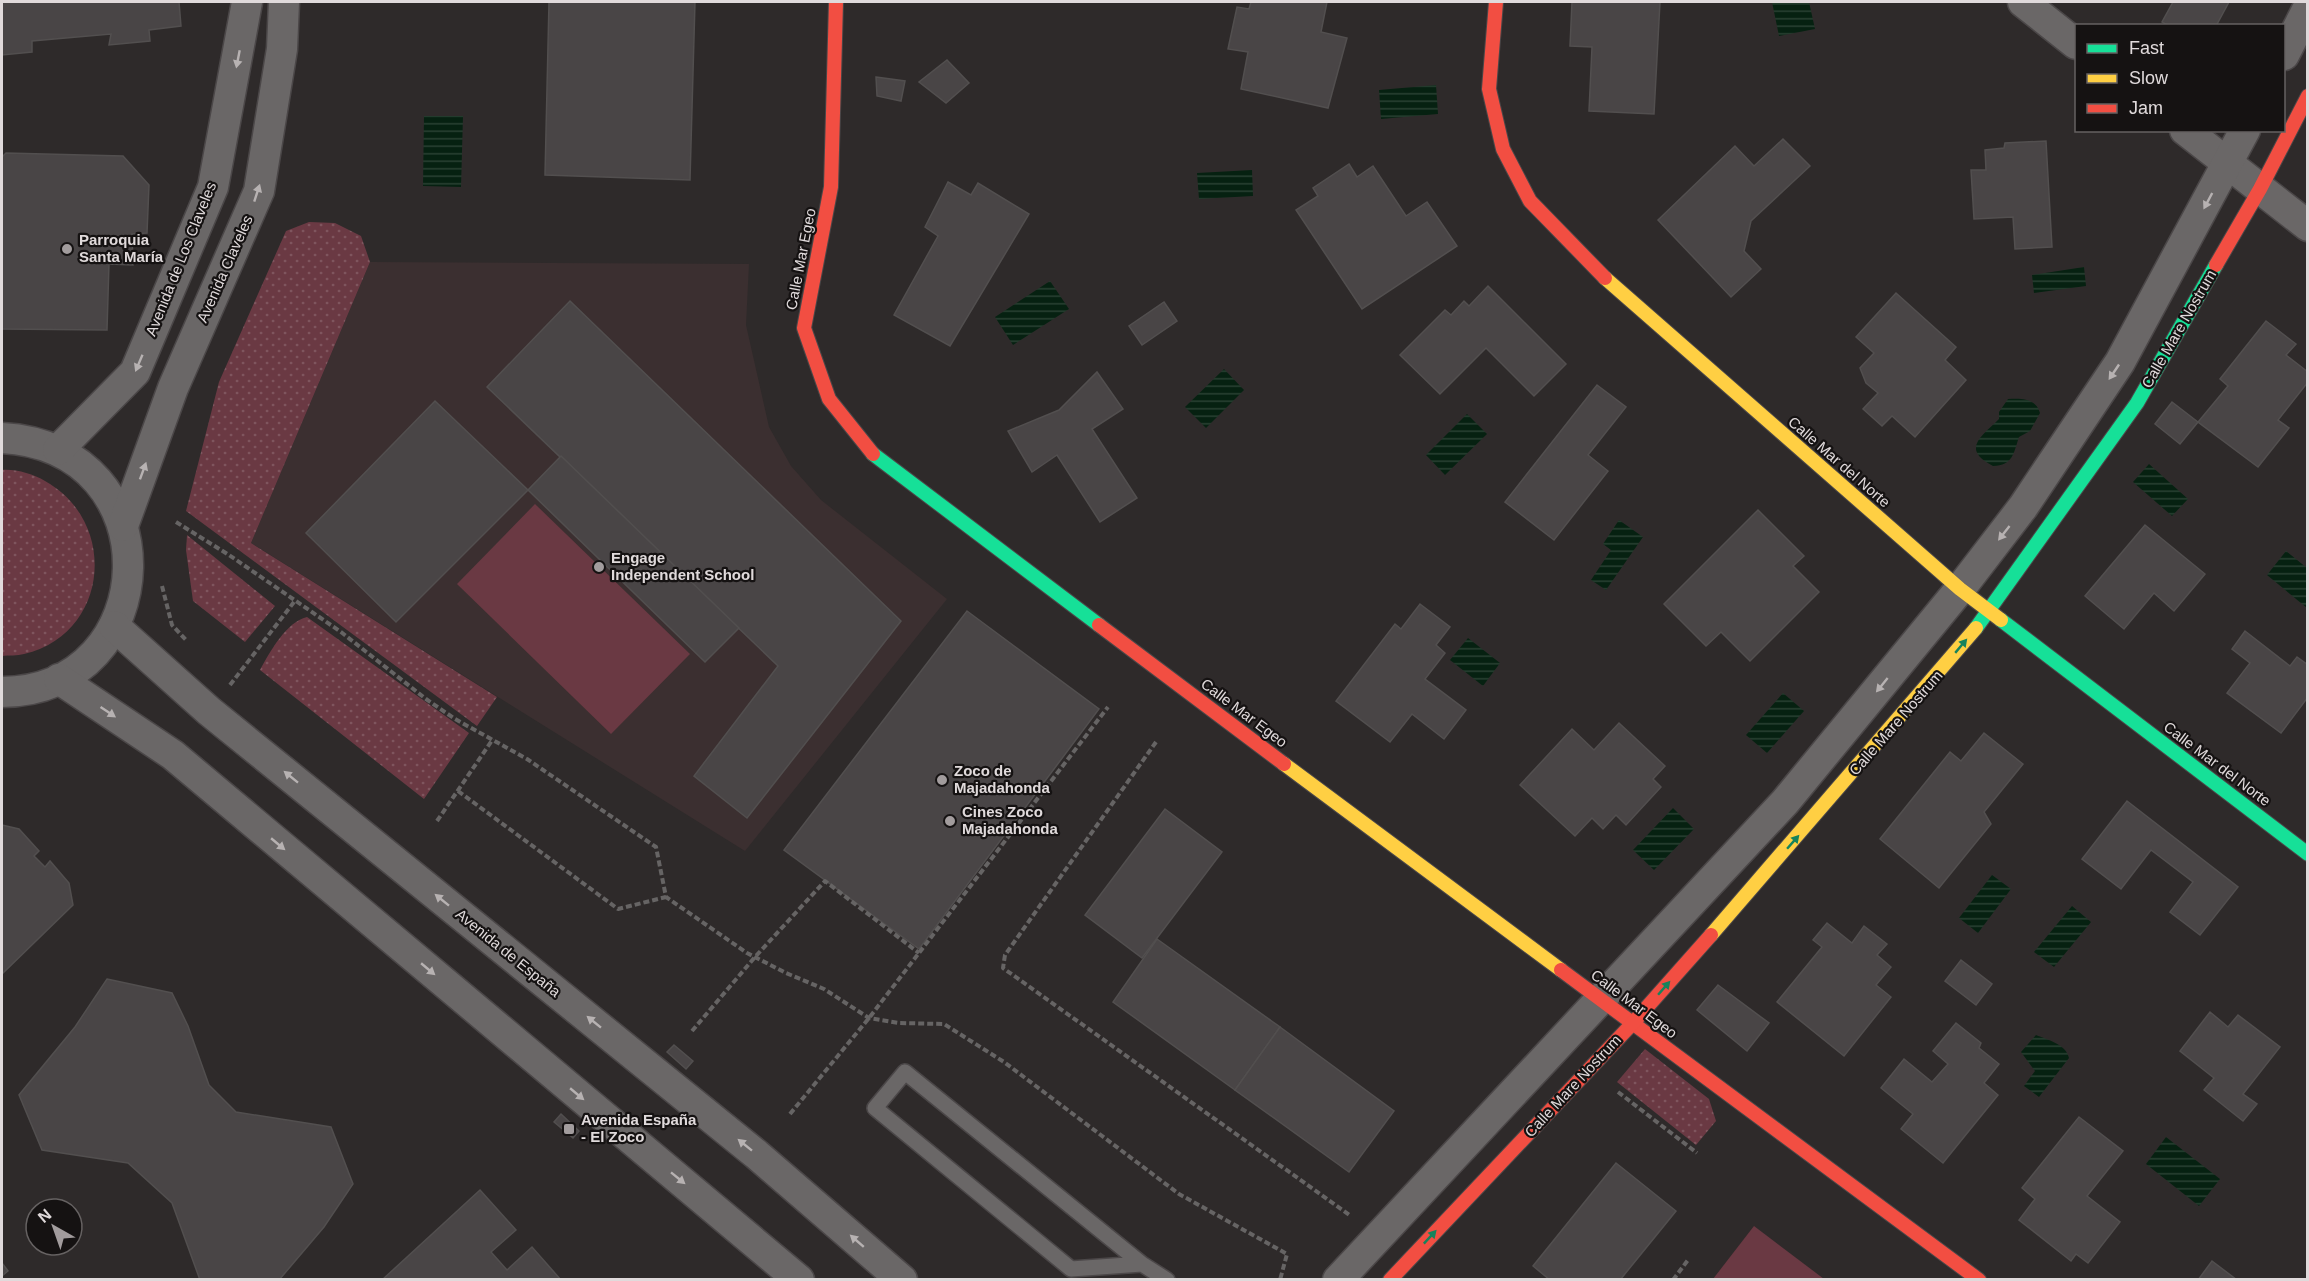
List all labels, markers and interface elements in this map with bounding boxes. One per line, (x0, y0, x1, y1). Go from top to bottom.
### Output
legend (2075, 24, 2285, 132)
text: Fast (2129, 38, 2164, 58)
one-way arrow (233, 50, 242, 69)
text: Slow (2129, 68, 2169, 88)
text: Jam (2129, 98, 2163, 118)
street label: Avenida de Los Claveles (142, 179, 219, 338)
one-way arrow (253, 184, 262, 202)
one-way arrow (2203, 192, 2213, 210)
street label: Calle Mar Egeo (782, 207, 819, 311)
street label: Avenida Claveles (193, 213, 256, 325)
place label: Parroquia Santa María (79, 231, 164, 265)
marker: Parroquia Santa María (60, 242, 74, 256)
street label: Calle Mare Nostrum (2138, 267, 2219, 391)
one-way arrow (134, 354, 144, 372)
one-way arrow (2109, 364, 2120, 380)
street label: Calle Mar del Norte (1785, 413, 1894, 510)
one-way arrow (139, 462, 149, 480)
one-way arrow (1998, 525, 2010, 540)
place label: Engage Independent School (611, 549, 754, 583)
marker: Engage Independent School (592, 560, 606, 574)
one-way arrow (1954, 639, 1967, 654)
street label: Calle Mare Nostrum (1845, 667, 1946, 779)
street label: Calle Mar Egeo (1198, 675, 1291, 751)
one-way arrow (1875, 677, 1888, 693)
one-way arrow (100, 706, 116, 717)
street label: Calle Mar del Norte (2161, 718, 2274, 809)
place label: Zoco de Majadahonda (954, 762, 1051, 796)
one-way arrow (283, 771, 298, 784)
marker: Zoco de Majadahonda (935, 773, 949, 787)
place label: Cines Zoco Majadahonda (962, 803, 1059, 837)
marker: Cines Zoco Majadahonda (943, 814, 957, 828)
one-way arrow (1786, 835, 1799, 850)
one-way arrow (270, 837, 285, 850)
one-way arrow (434, 893, 450, 906)
street label: Avenida de España (453, 905, 565, 1000)
one-way arrow (420, 962, 435, 975)
street label: Calle Mar Egeo (1588, 966, 1681, 1042)
one-way arrow (1657, 981, 1670, 996)
one-way arrow (586, 1016, 602, 1029)
street label: Calle Mare Nostrum (1521, 1031, 1624, 1140)
one-way arrow (569, 1088, 585, 1101)
place label: Avenida España - El Zoco (581, 1111, 697, 1145)
marker: Avenida España - El Zoco (562, 1122, 576, 1136)
one-way arrow (737, 1139, 753, 1152)
one-way arrow (671, 1171, 686, 1184)
north arrow (24, 1197, 84, 1257)
text: N (35, 1206, 55, 1226)
one-way arrow (1423, 1230, 1437, 1245)
one-way arrow (850, 1234, 865, 1248)

